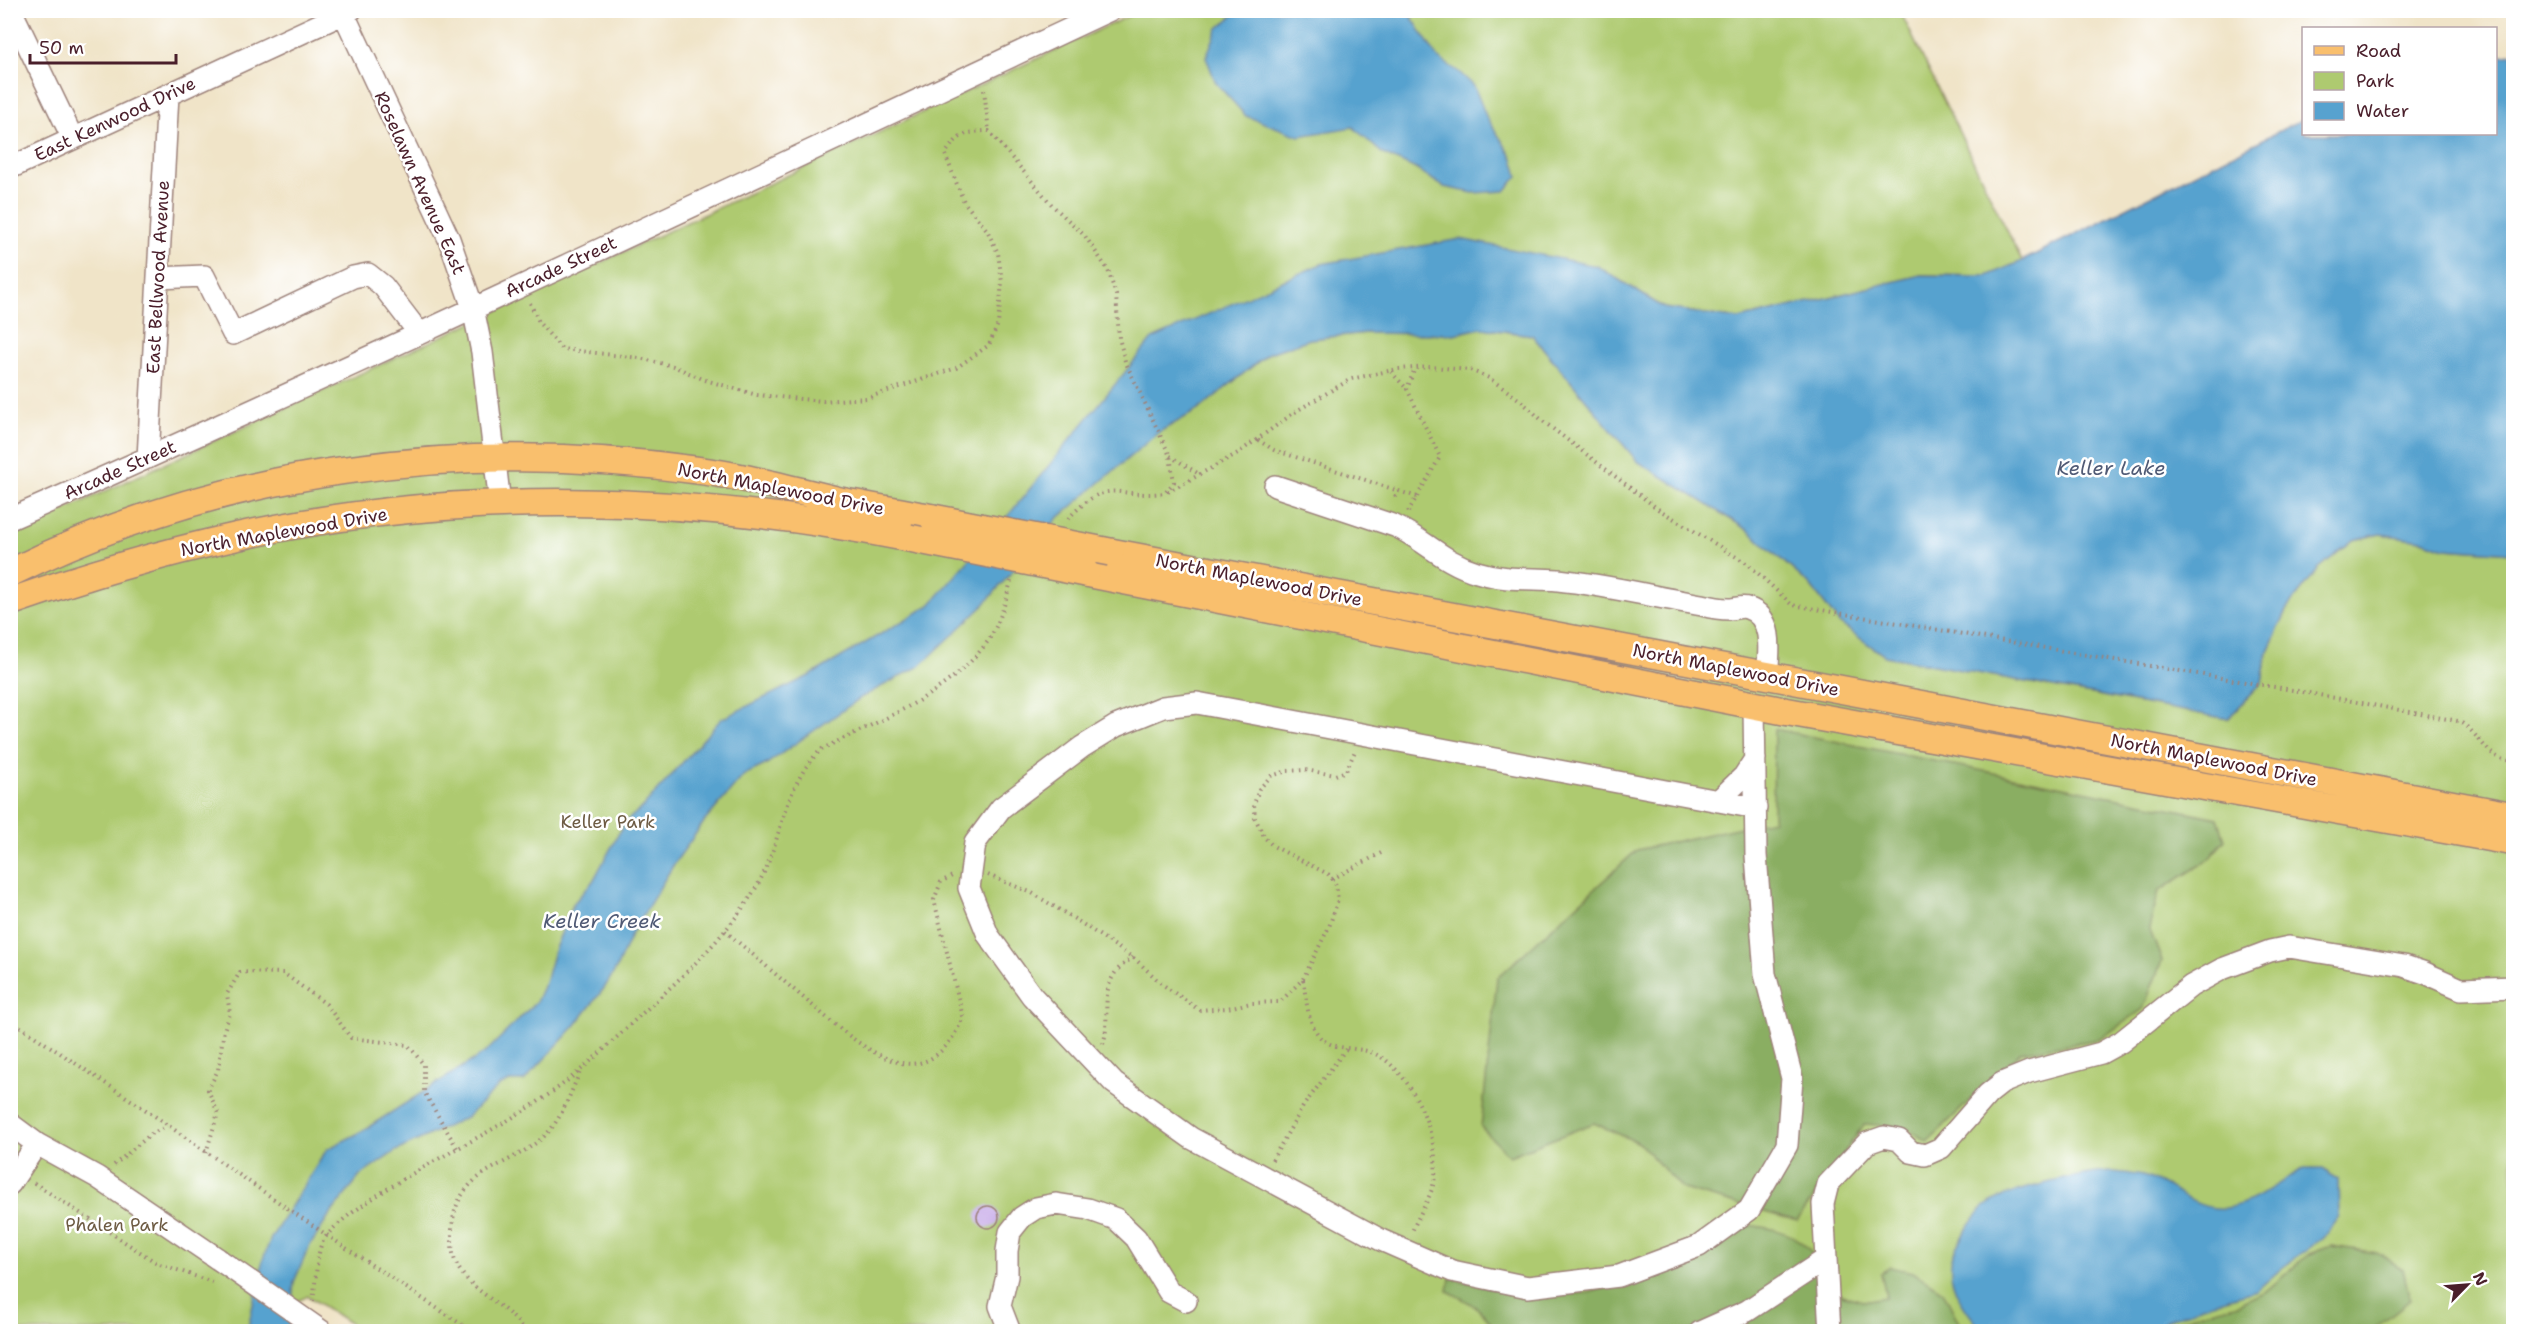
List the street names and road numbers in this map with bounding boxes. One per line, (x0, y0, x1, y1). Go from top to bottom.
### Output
street label: East Kenwood Drive (30, 71, 200, 167)
street label: Roselawn Avenue East (369, 88, 471, 279)
street label: East Bellwood Avenue (141, 180, 175, 374)
street label: Arcade Street (501, 231, 621, 303)
street label: Arcade Street (60, 434, 180, 505)
street label: North Maplewood Drive (676, 457, 886, 521)
street label: North Maplewood Drive (179, 502, 389, 562)
street label: North Maplewood Drive (1154, 548, 1364, 612)
street label: North Maplewood Drive (1631, 638, 1841, 702)
street label: North Maplewood Drive (2109, 728, 2319, 792)

